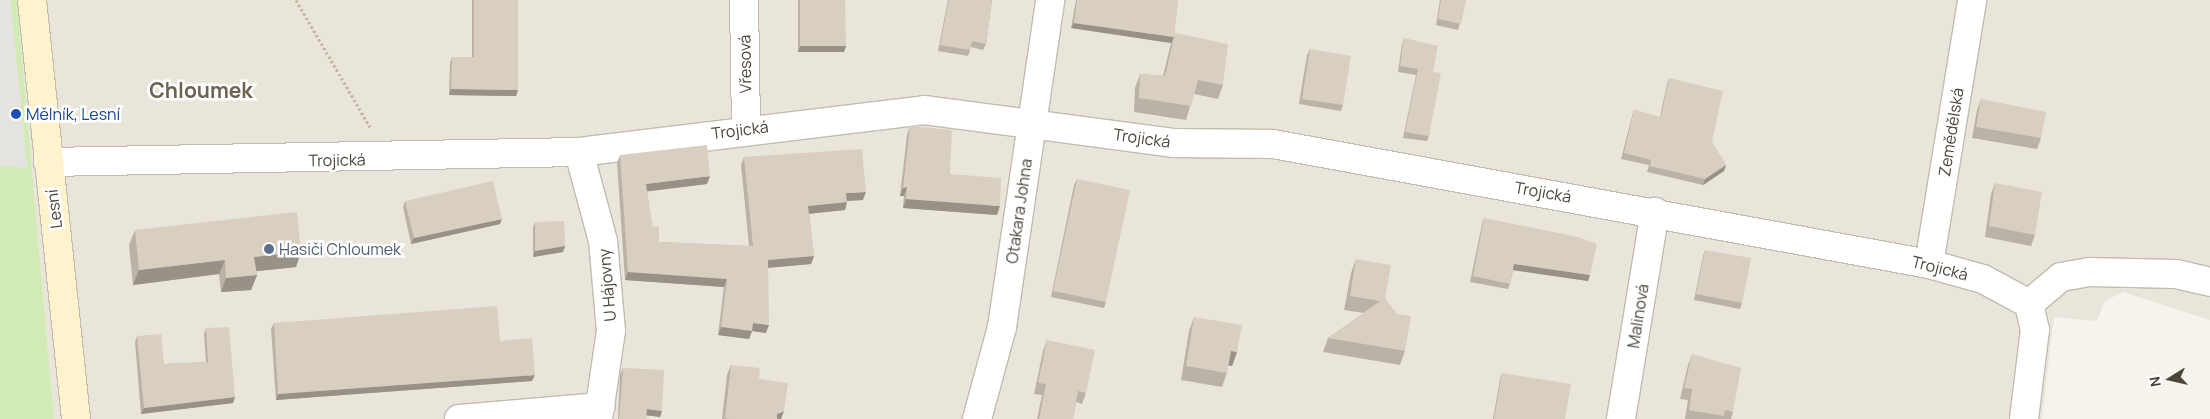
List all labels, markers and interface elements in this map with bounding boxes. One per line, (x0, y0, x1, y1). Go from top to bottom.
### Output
street label: Vřesová (735, 34, 755, 94)
district label: Chloumek (149, 77, 253, 103)
street label: Zemědělská (1935, 86, 1967, 178)
place label: Mělník, Lesní (26, 104, 120, 124)
marker: Mělník, Lesní (10, 108, 22, 120)
street label: Trojická (710, 117, 770, 143)
street label: Trojická (1112, 125, 1172, 151)
street label: Trojická (308, 150, 366, 170)
street label: Otakara Johna (1002, 157, 1036, 265)
street label: Trojická (1513, 178, 1573, 206)
street label: Lesní (42, 188, 66, 230)
place label: Hasiči Chloumek (279, 239, 401, 259)
marker: Hasiči Chloumek (263, 243, 275, 255)
street label: U Hájovny (594, 248, 620, 322)
street label: Trojická (1910, 252, 1970, 284)
street label: Malinová (1623, 282, 1653, 350)
north arrow (2145, 354, 2195, 404)
text: N (2145, 375, 2165, 388)

